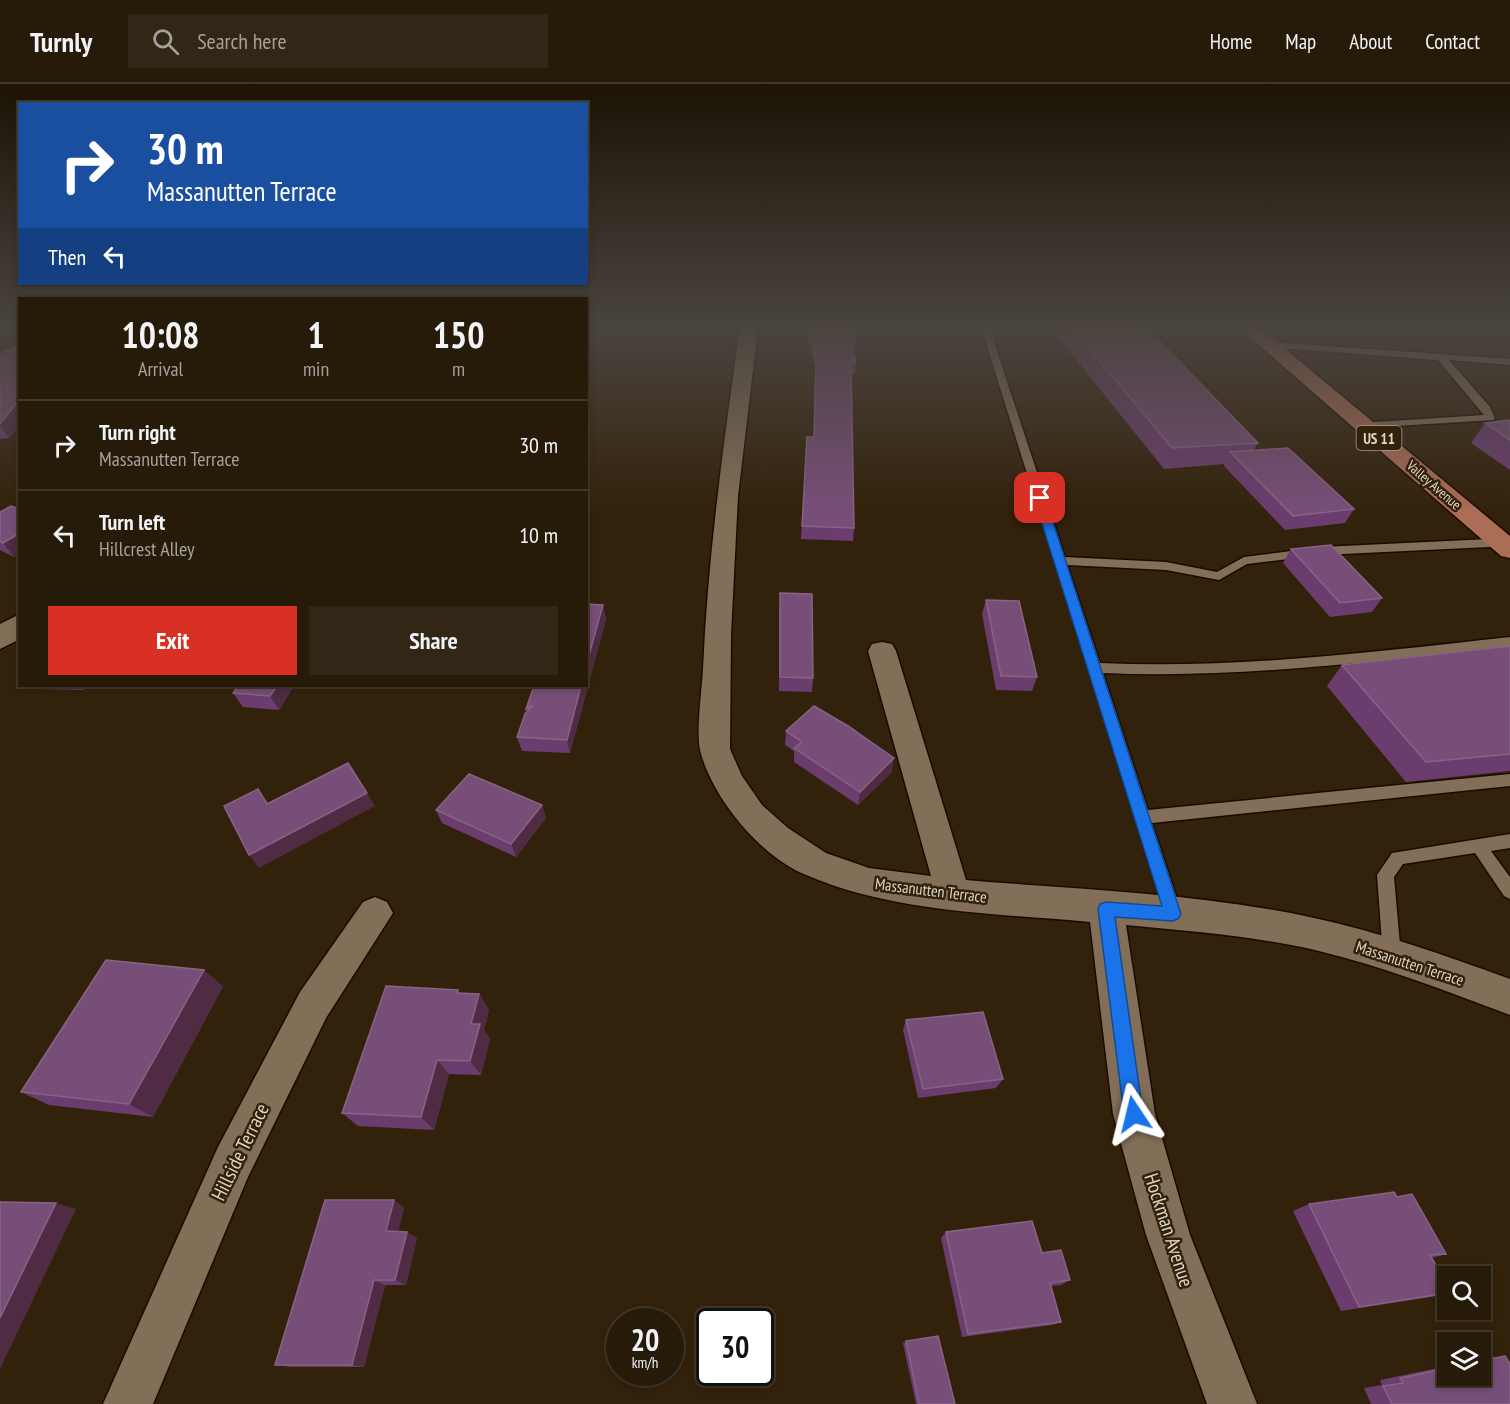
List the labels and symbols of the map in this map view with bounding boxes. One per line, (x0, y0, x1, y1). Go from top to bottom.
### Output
road number: US 11 (1356, 426, 1402, 450)
street label: Valley Avenue (1402, 456, 1465, 514)
pin (1014, 472, 1065, 523)
street label: Massanutten Terrace (874, 873, 988, 907)
street label: Massanutten Terrace (1353, 936, 1467, 990)
position arrow (1102, 1082, 1166, 1146)
street label: Hillside Terrace (205, 1099, 275, 1205)
street label: Hockman Avenue (1138, 1170, 1200, 1290)
speed limit sign: 30 (696, 1308, 774, 1386)

